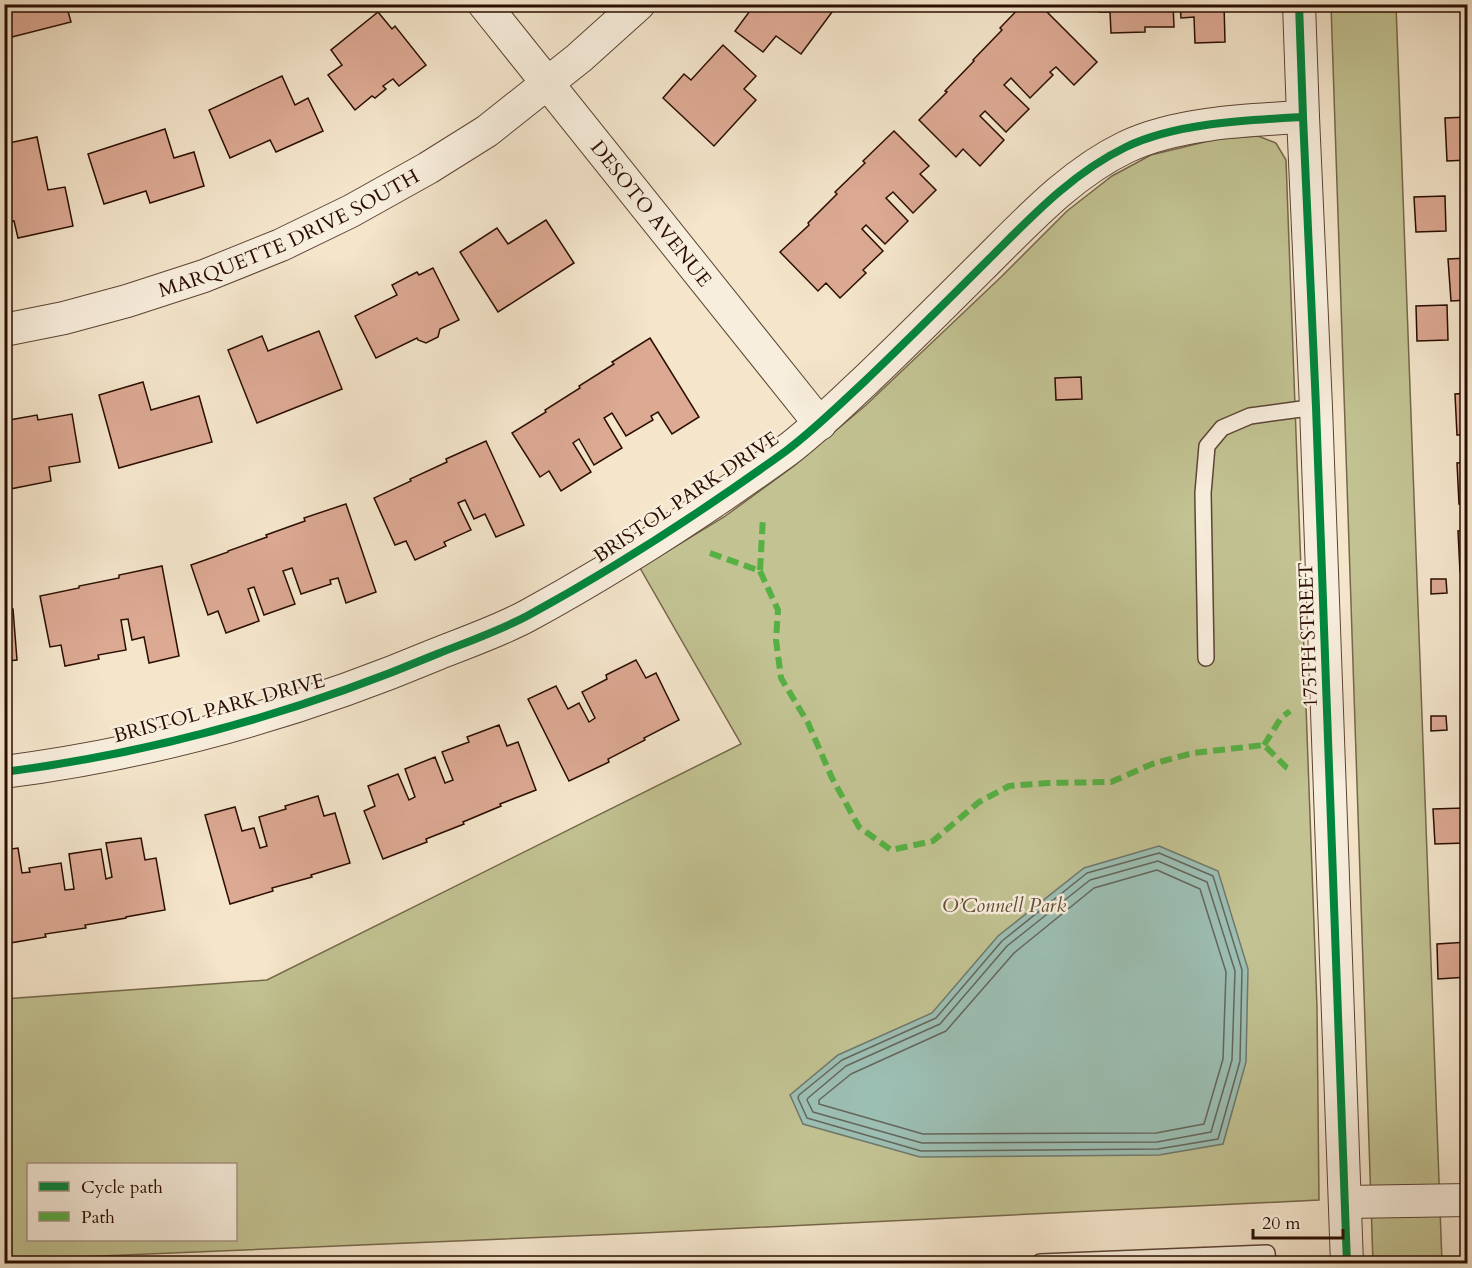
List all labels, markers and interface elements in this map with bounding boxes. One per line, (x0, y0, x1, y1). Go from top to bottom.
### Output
street label: DESOTO AVENUE (585, 134, 718, 292)
street label: MARQUETTE DRIVE SOUTH (155, 162, 424, 304)
street label: BRISTOL PARK DRIVE (588, 425, 784, 569)
street label: 175TH STREET (1292, 562, 1324, 708)
street label: BRISTOL PARK DRIVE (110, 667, 328, 749)
park label: O’Connell Park (942, 892, 1066, 919)
legend (27, 1163, 237, 1241)
text: Cycle path (81, 1175, 163, 1200)
scale bar (1253, 1202, 1343, 1240)
text: Path (81, 1205, 115, 1230)
text: 20 m (1262, 1211, 1301, 1236)

